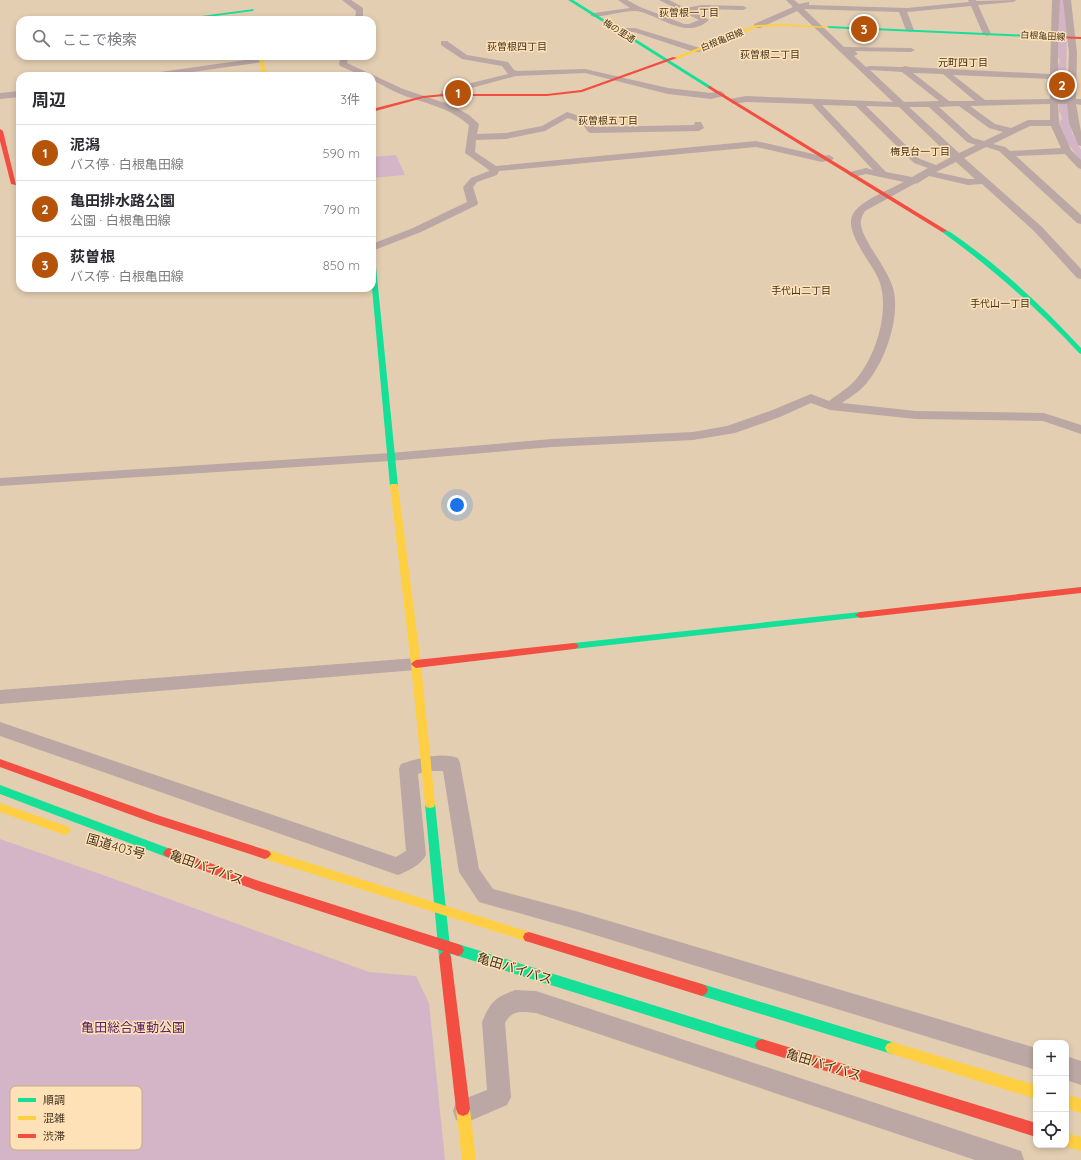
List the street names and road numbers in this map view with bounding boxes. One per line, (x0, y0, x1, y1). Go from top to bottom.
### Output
street label: 梅の里通 (601, 16, 637, 45)
street label: 白根亀田線 (699, 26, 746, 53)
street label: 白根亀田線 (1020, 29, 1067, 42)
street label: 国道403号 (85, 830, 147, 862)
street label: 亀田バイパス (168, 846, 246, 888)
street label: 亀田バイパス (475, 949, 555, 987)
street label: 亀田バイパス (784, 1045, 864, 1083)

